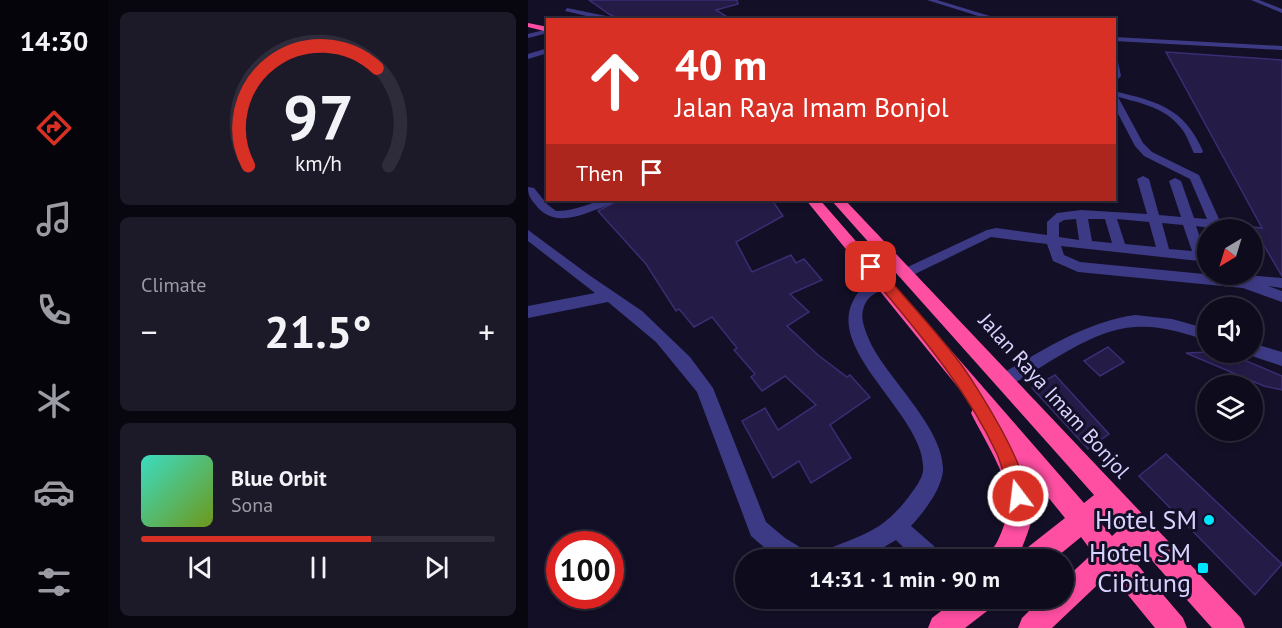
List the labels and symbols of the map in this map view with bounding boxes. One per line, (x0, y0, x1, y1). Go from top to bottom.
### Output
north arrow (1197, 219, 1263, 285)
pin (845, 241, 896, 292)
street label: Jalan Raya Imam Bonjol (972, 307, 1136, 484)
position arrow (986, 464, 1050, 528)
place label: Hotel SM (1095, 503, 1197, 536)
marker: Hotel SM (1202, 513, 1216, 527)
speed limit sign: 100 (546, 531, 624, 609)
place label: Hotel SM Cibitung (1089, 536, 1191, 599)
marker: Hotel SM Cibitung (1196, 561, 1210, 575)

